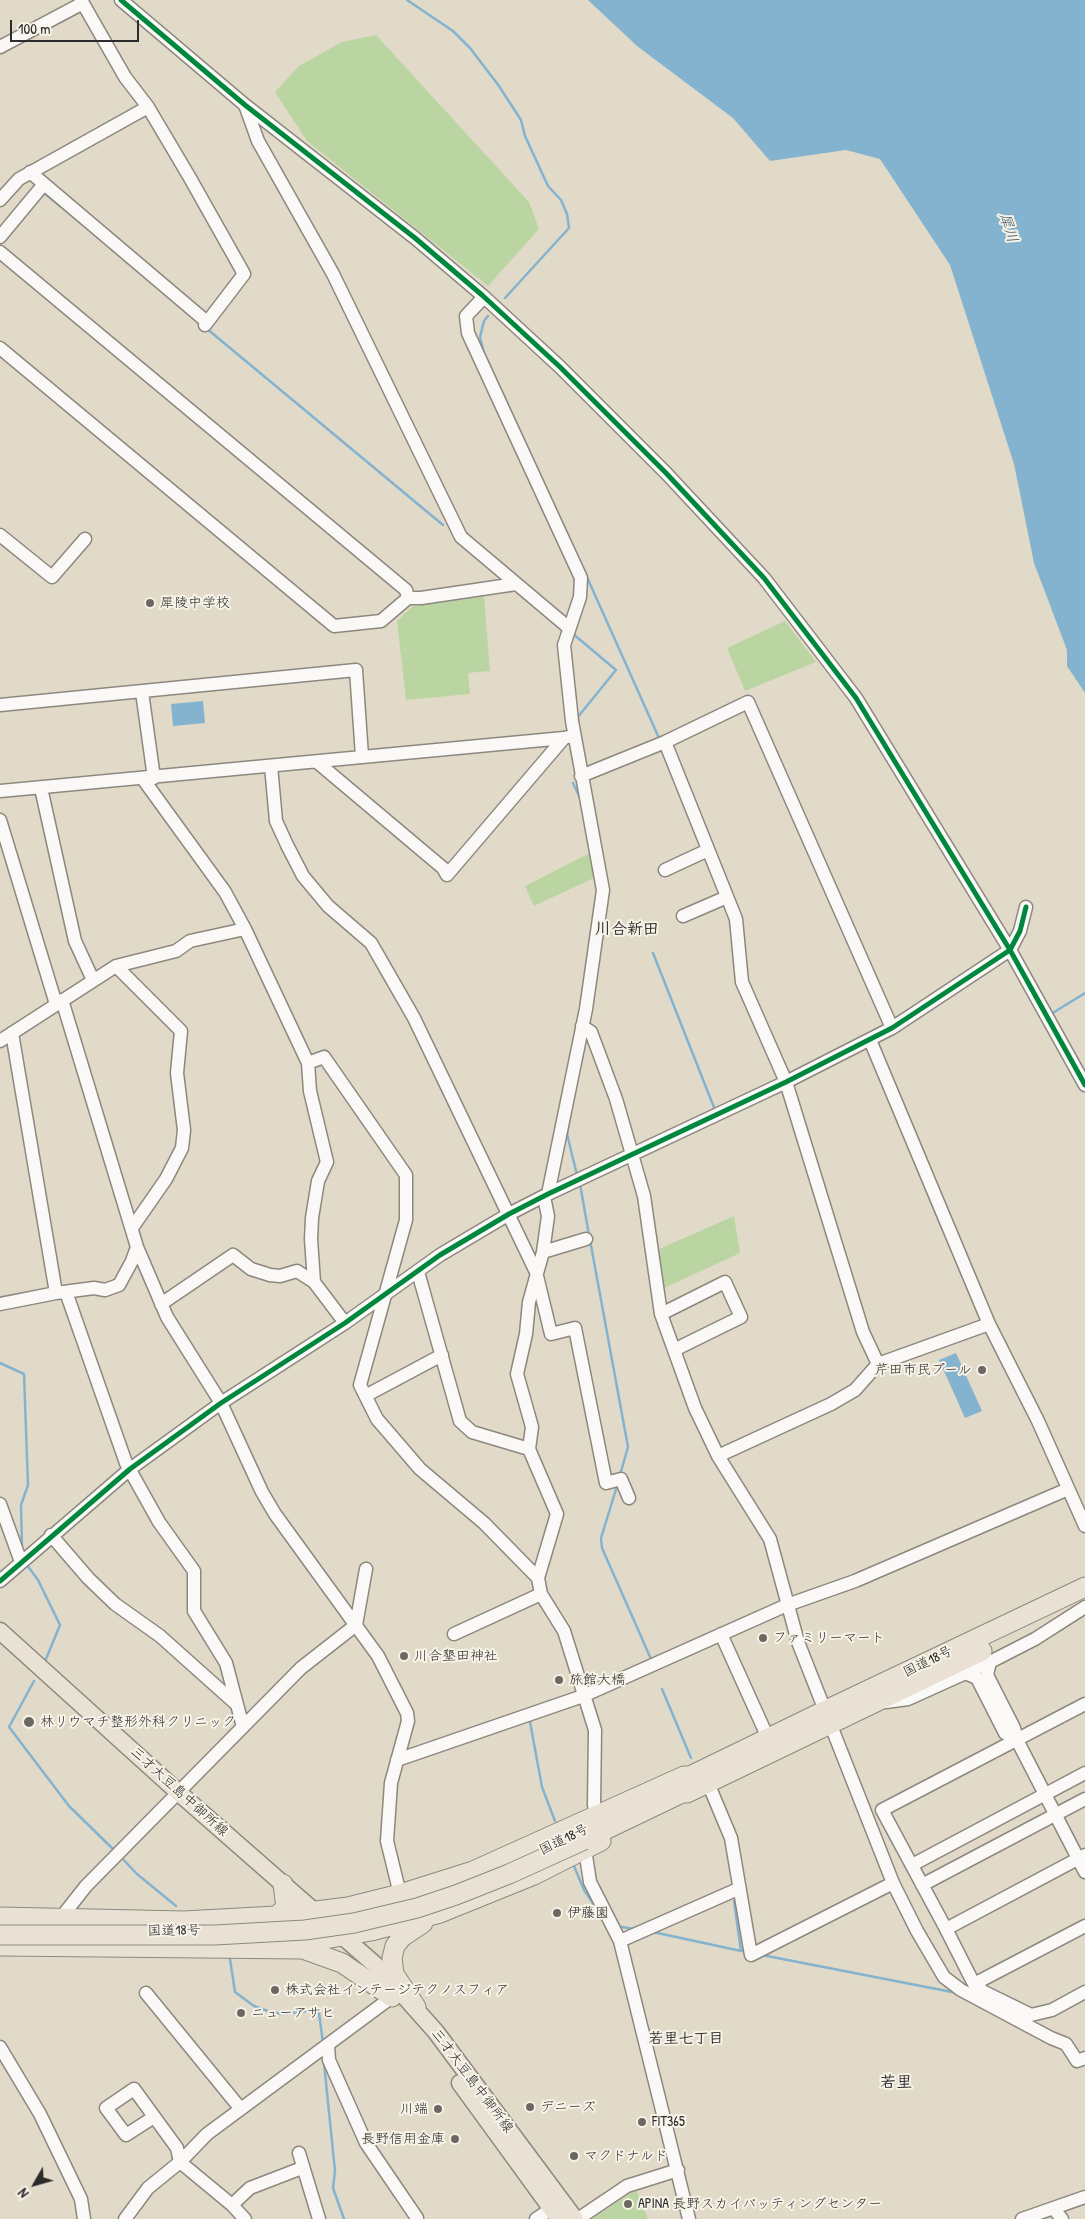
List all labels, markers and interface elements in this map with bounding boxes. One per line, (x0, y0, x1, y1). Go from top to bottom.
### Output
scale bar (12, 10, 141, 42)
text: 100 m (18, 18, 51, 39)
water label: 犀川 (995, 211, 1021, 245)
place label: 犀陵中学校 (160, 595, 230, 611)
marker: 犀陵中学校 (144, 597, 156, 609)
district label: 川合新田 (595, 920, 659, 940)
place label: 芹田市民プール (875, 1362, 972, 1378)
marker: 芹田市民プール (976, 1364, 988, 1376)
place label: ファミリーマート (773, 1630, 885, 1646)
marker: ファミリーマート (757, 1632, 769, 1644)
street label: 国道18号 (900, 1643, 956, 1681)
place label: 川合墾田神社 (414, 1648, 498, 1664)
marker: 川合墾田神社 (398, 1650, 410, 1662)
place label: 旅館大橋 (569, 1672, 625, 1688)
marker: 旅館大橋 (553, 1674, 565, 1686)
place label: 林リウマチ整形外科クリニック (40, 1714, 236, 1730)
marker: 林リウマチ整形外科クリニック (22, 1715, 36, 1729)
street label: 三才大豆島中御所線 (127, 1744, 231, 1840)
street label: 国道18号 (536, 1821, 592, 1859)
place label: 伊藤園 (567, 1905, 609, 1921)
marker: 伊藤園 (551, 1907, 563, 1919)
street label: 国道18号 (147, 1922, 201, 1940)
place label: 株式会社インテージテクノスフィア (285, 1982, 509, 1998)
marker: 株式会社インテージテクノスフィア (269, 1984, 281, 1996)
place label: ニューアサヒ (251, 2005, 335, 2021)
marker: ニューアサヒ (235, 2007, 247, 2019)
street label: 三才大豆島中御所線 (427, 2026, 517, 2136)
district label: 若里七丁目 (649, 2030, 723, 2048)
district label: 若里 (880, 2073, 912, 2093)
place label: デニーズ (540, 2099, 596, 2115)
place label: 川端 (400, 2101, 428, 2117)
marker: デニーズ (524, 2101, 536, 2113)
marker: 川端 (432, 2103, 444, 2115)
place label: FIT365 (652, 2114, 685, 2130)
marker: FIT365 (636, 2116, 648, 2128)
place label: 長野信用金庫 (361, 2131, 445, 2147)
marker: 長野信用金庫 (449, 2133, 461, 2145)
place label: マクドナルド (584, 2148, 668, 2164)
marker: マクドナルド (568, 2150, 580, 2162)
north arrow (10, 2159, 60, 2209)
text: N (13, 2185, 33, 2202)
place label: APINA 長野スカイバッティングセンター (638, 2196, 882, 2212)
marker: APINA 長野スカイバッティングセンター (622, 2198, 634, 2210)

